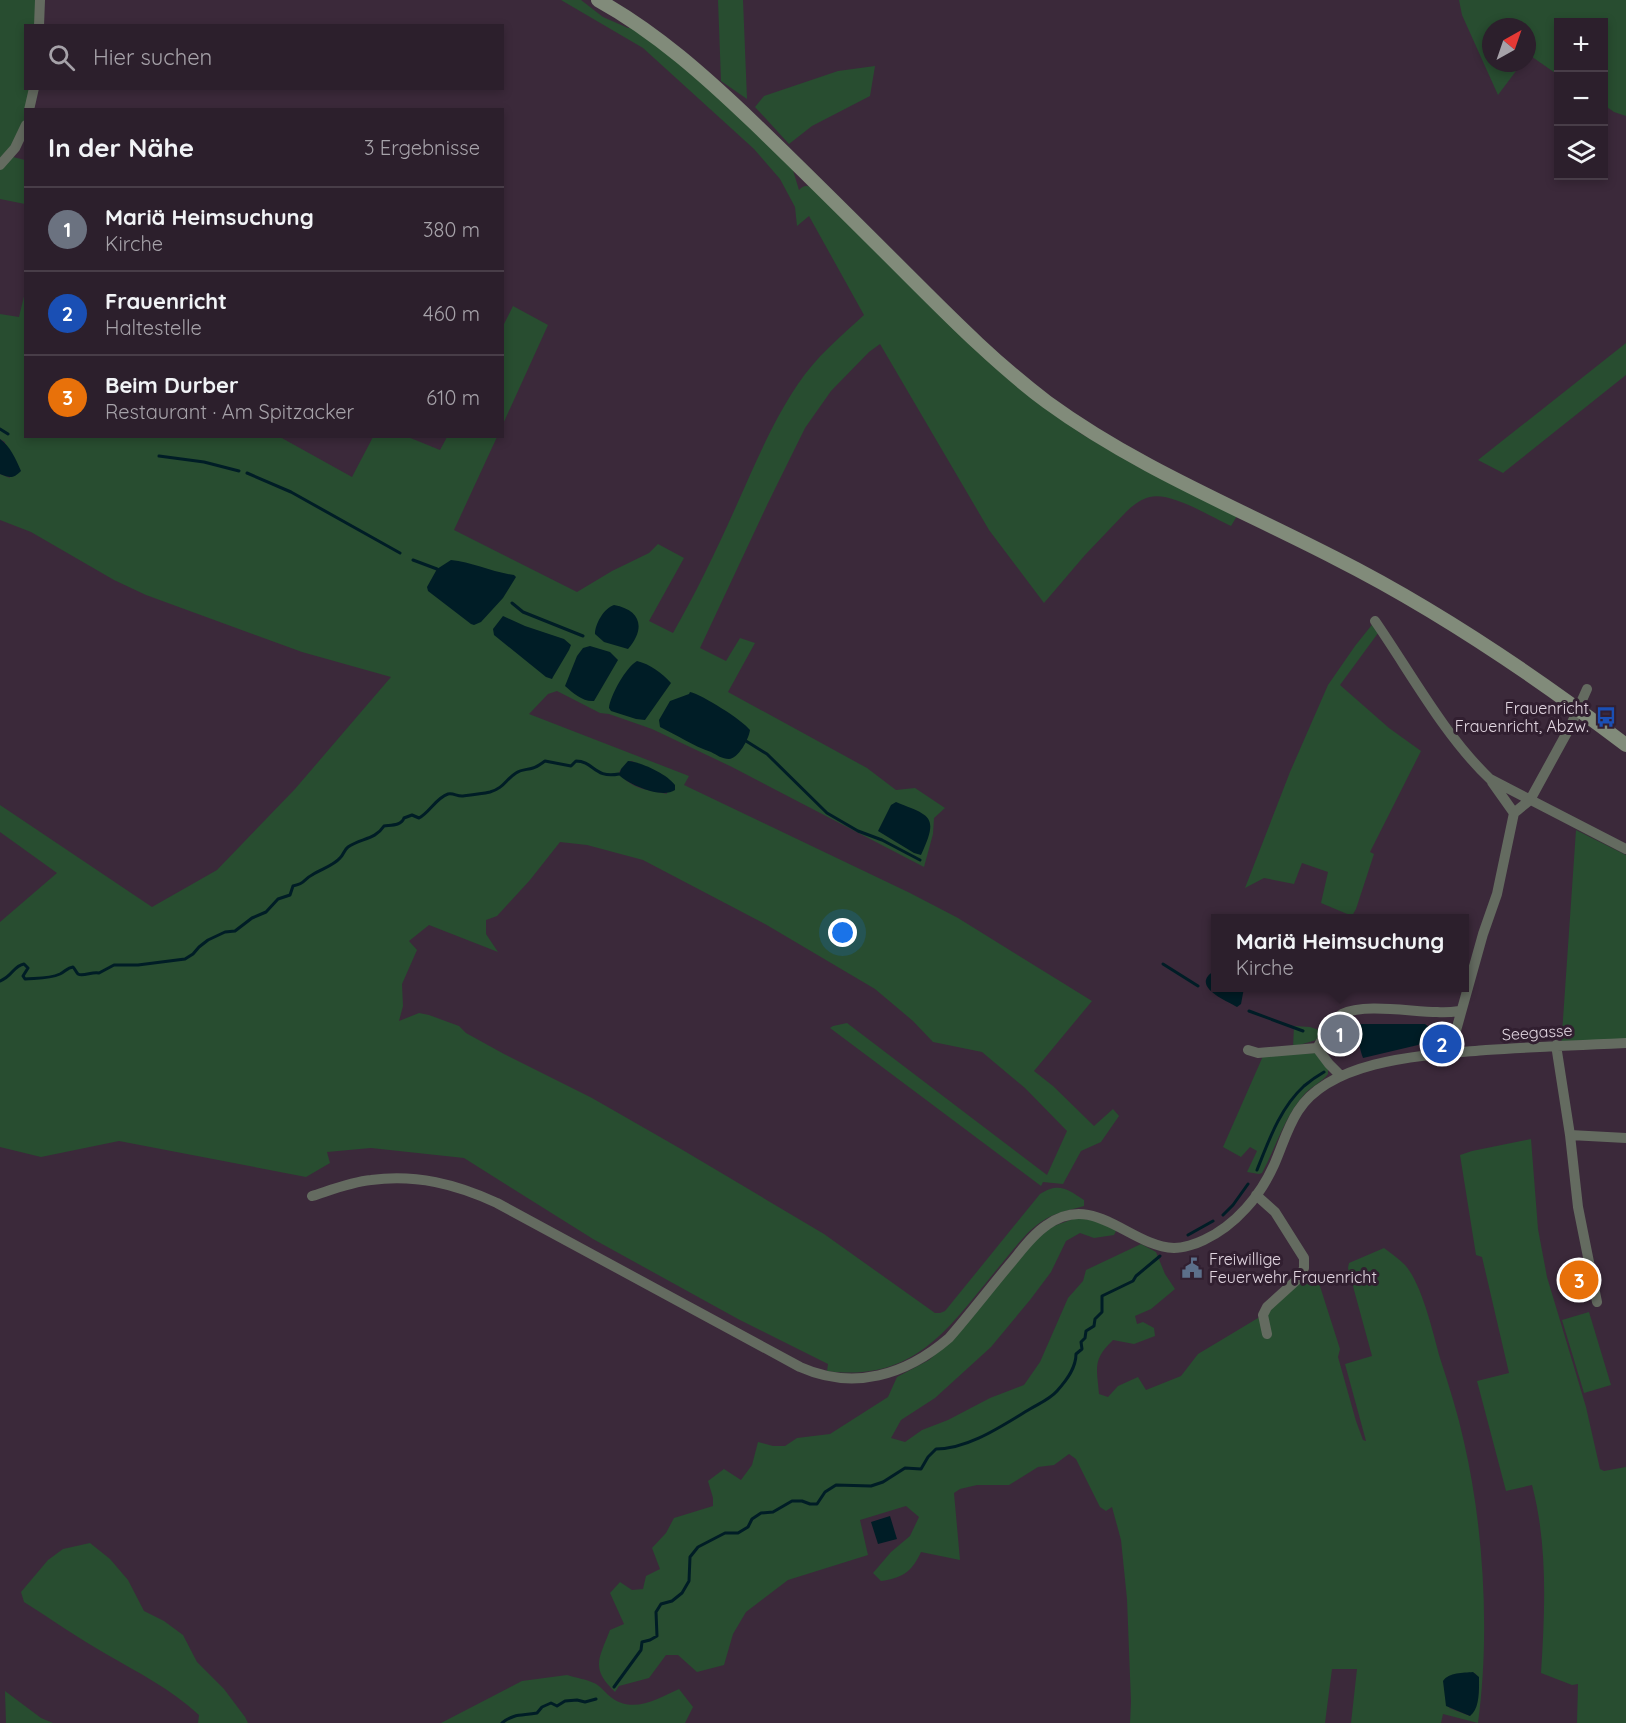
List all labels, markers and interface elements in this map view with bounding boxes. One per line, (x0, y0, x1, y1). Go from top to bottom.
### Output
north arrow (1482, 18, 1536, 72)
map controls (1554, 18, 1608, 180)
button: + (1554, 18, 1608, 72)
search box (24, 24, 504, 90)
icon: search (45, 41, 78, 74)
text: Hier suchen (93, 43, 212, 71)
button: − (1554, 72, 1608, 126)
button: layers (1554, 126, 1608, 180)
text: In der Nähe (48, 131, 194, 164)
text: 3 Ergebnisse (364, 135, 480, 160)
text: Mariä Heimsuchung (105, 203, 314, 231)
text: 1 (64, 217, 71, 242)
text: 380 m (423, 217, 480, 242)
text: Kirche (105, 231, 163, 256)
text: Frauenricht (105, 287, 227, 315)
text: 2 (62, 301, 73, 326)
text: 460 m (423, 301, 480, 326)
text: Haltestelle (105, 315, 202, 340)
text: Beim Durber (105, 371, 239, 399)
text: 3 (62, 385, 73, 410)
text: 610 m (426, 385, 480, 410)
text: Restaurant · Am Spitzacker (105, 399, 354, 424)
place label: Frauenricht Frauenricht, Abzw. (1455, 698, 1589, 736)
bus stop icon: Frauenricht Frauenricht, Abzw. (1594, 705, 1618, 729)
popup (1211, 914, 1469, 992)
your location (828, 918, 857, 947)
text: Mariä Heimsuchung (1236, 927, 1444, 955)
text: Kirche (1236, 955, 1294, 980)
pin: 1 (1320, 1012, 1360, 1056)
street label: Seegasse (1501, 1020, 1573, 1044)
pin: 2 (1422, 1022, 1462, 1066)
place label: Freiwillige Feuerwehr Frauenricht (1209, 1249, 1377, 1287)
public building icon: Freiwillige Feuerwehr Frauenricht (1180, 1256, 1204, 1280)
pin: 3 (1560, 1258, 1598, 1302)

